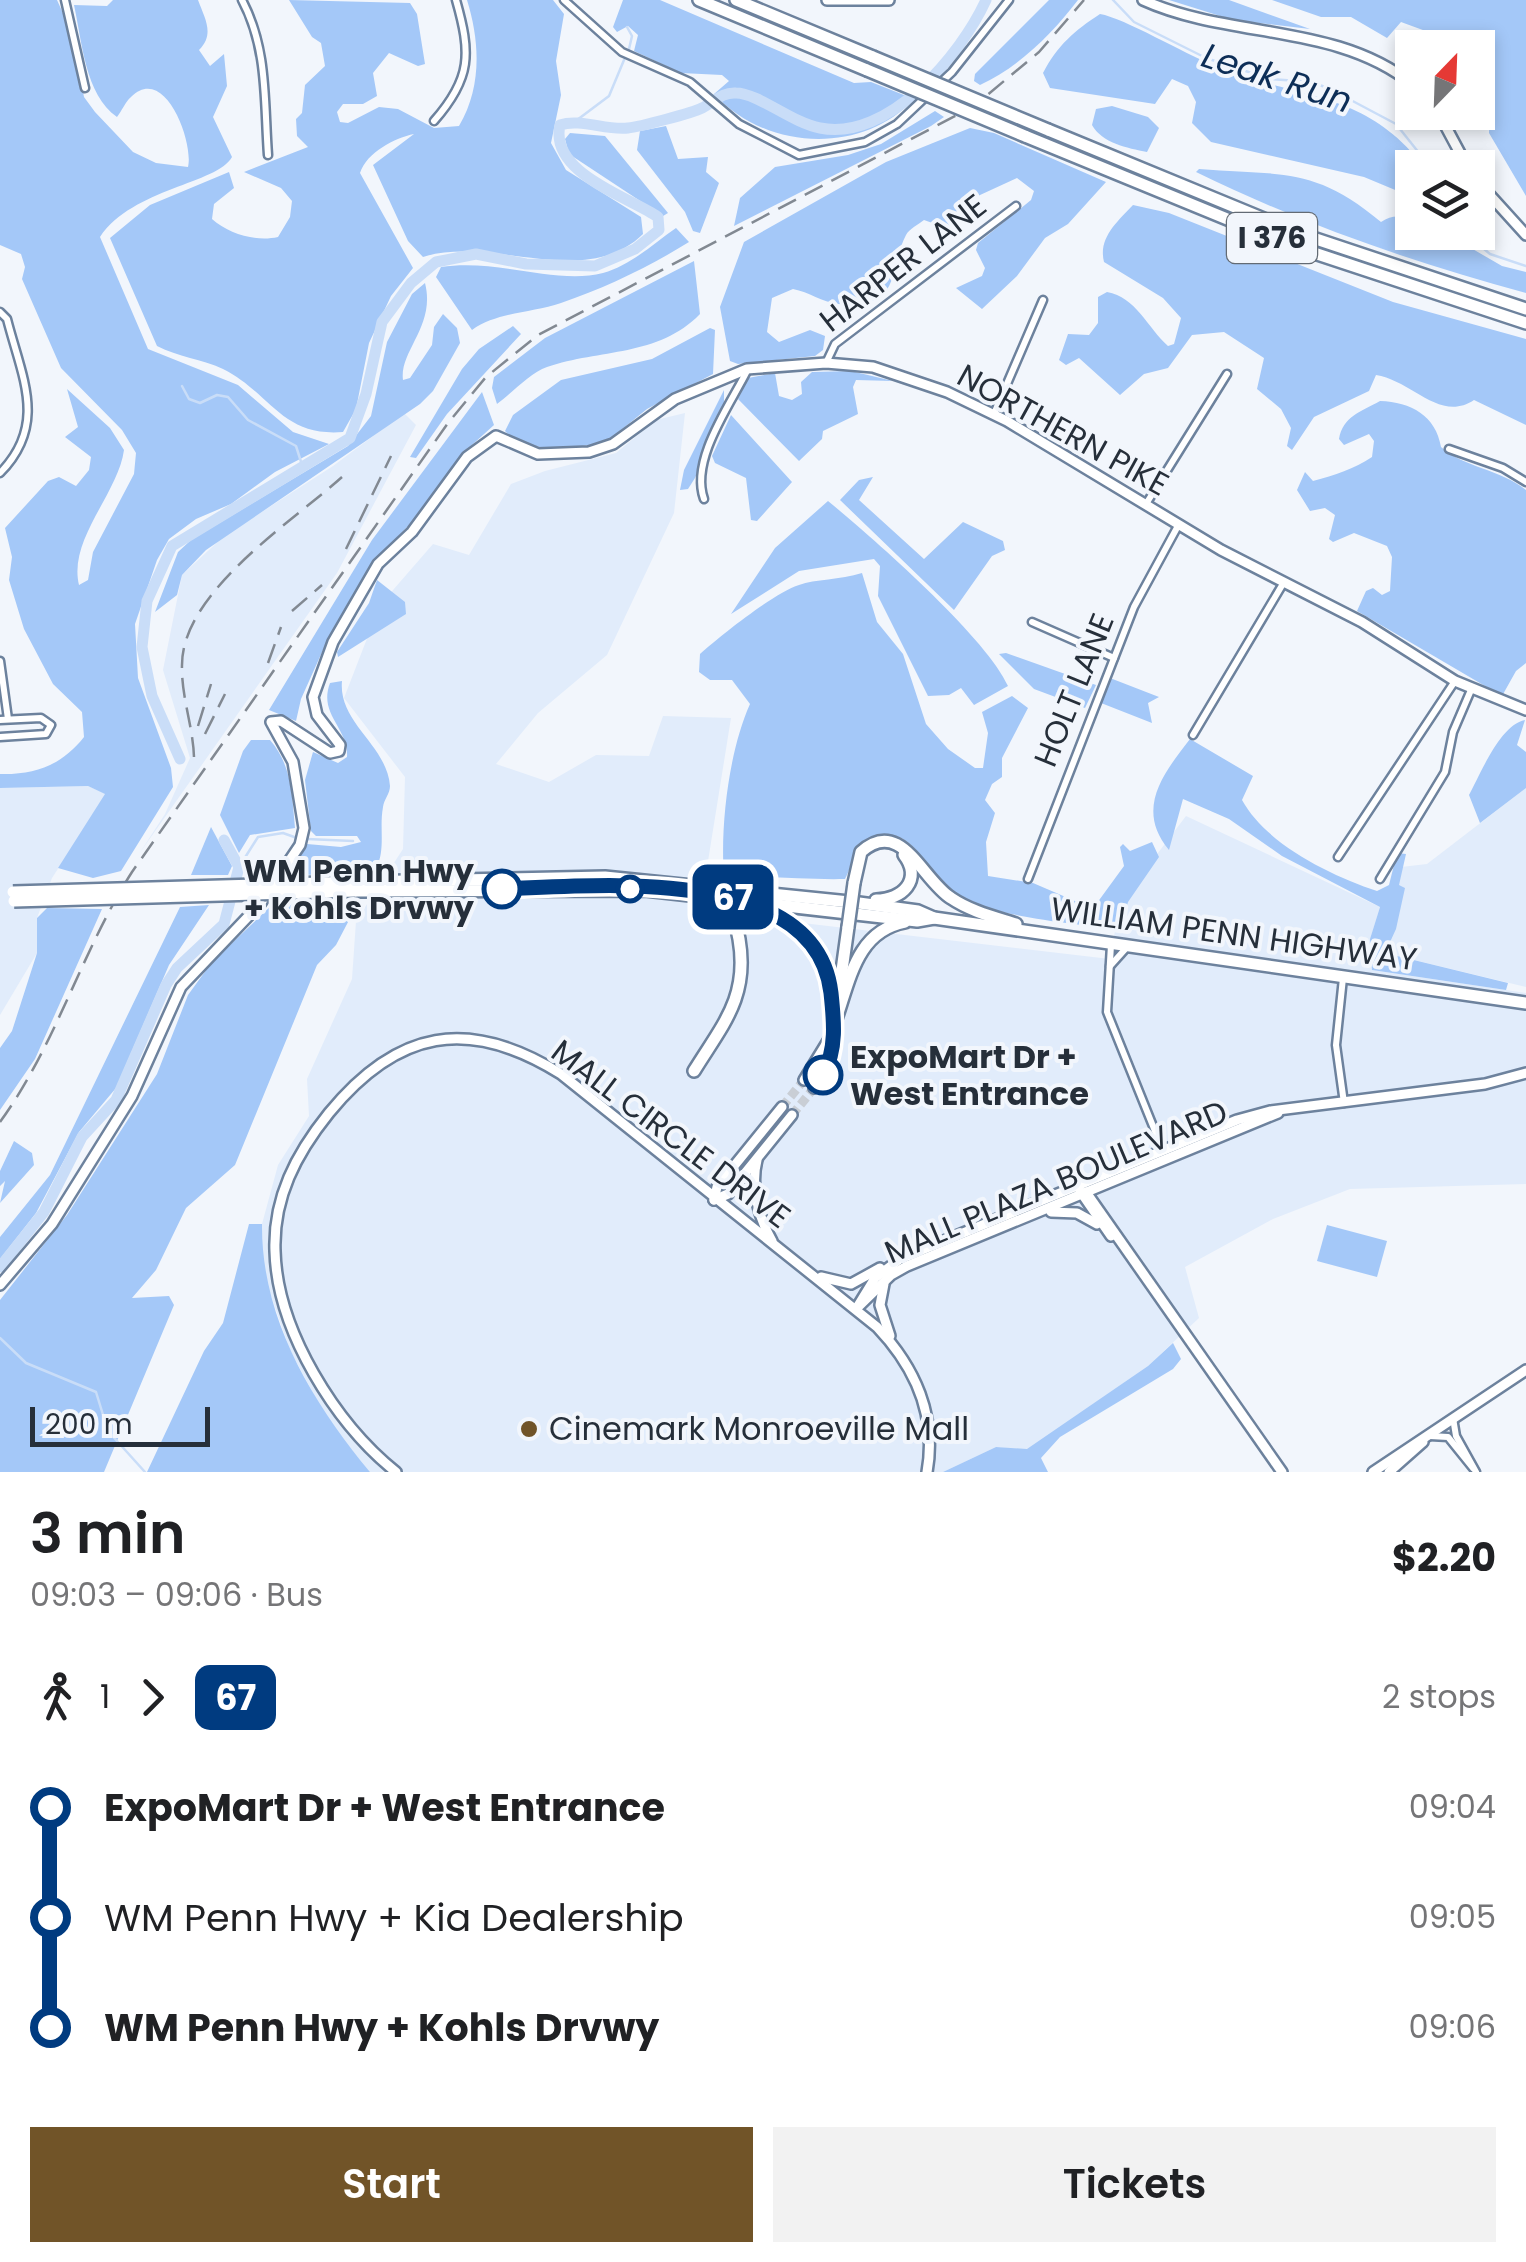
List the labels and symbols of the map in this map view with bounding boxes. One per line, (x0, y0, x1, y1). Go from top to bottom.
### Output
water label: Leak Run (1196, 30, 1358, 125)
north arrow (1395, 30, 1495, 130)
street label: HARPER LANE (810, 183, 996, 342)
road number: I 376 (1227, 213, 1317, 263)
street label: NORTHERN PIKE (949, 353, 1177, 506)
street label: HOLT LANE (1022, 607, 1125, 773)
place label: WM Penn Hwy + Kohls Drvwy (243, 848, 475, 930)
line badge: 67 (688, 864, 778, 930)
marker: WM Penn Hwy + Kohls Drvwy (483, 870, 521, 908)
unlabelled marker (617, 876, 643, 902)
street label: WILLIAM PENN HIGHWAY (1048, 886, 1420, 982)
street label: MALL CIRCLE DRIVE (542, 1029, 800, 1238)
place label: ExpoMart Dr + West Entrance (850, 1034, 1089, 1116)
marker: ExpoMart Dr + West Entrance (804, 1056, 842, 1094)
street label: MALL PLAZA BOULEVARD (877, 1089, 1234, 1274)
scale bar (30, 1402, 210, 1446)
place label: Cinemark Monroeville Mall (549, 1406, 969, 1451)
marker: Cinemark Monroeville Mall (518, 1418, 540, 1440)

